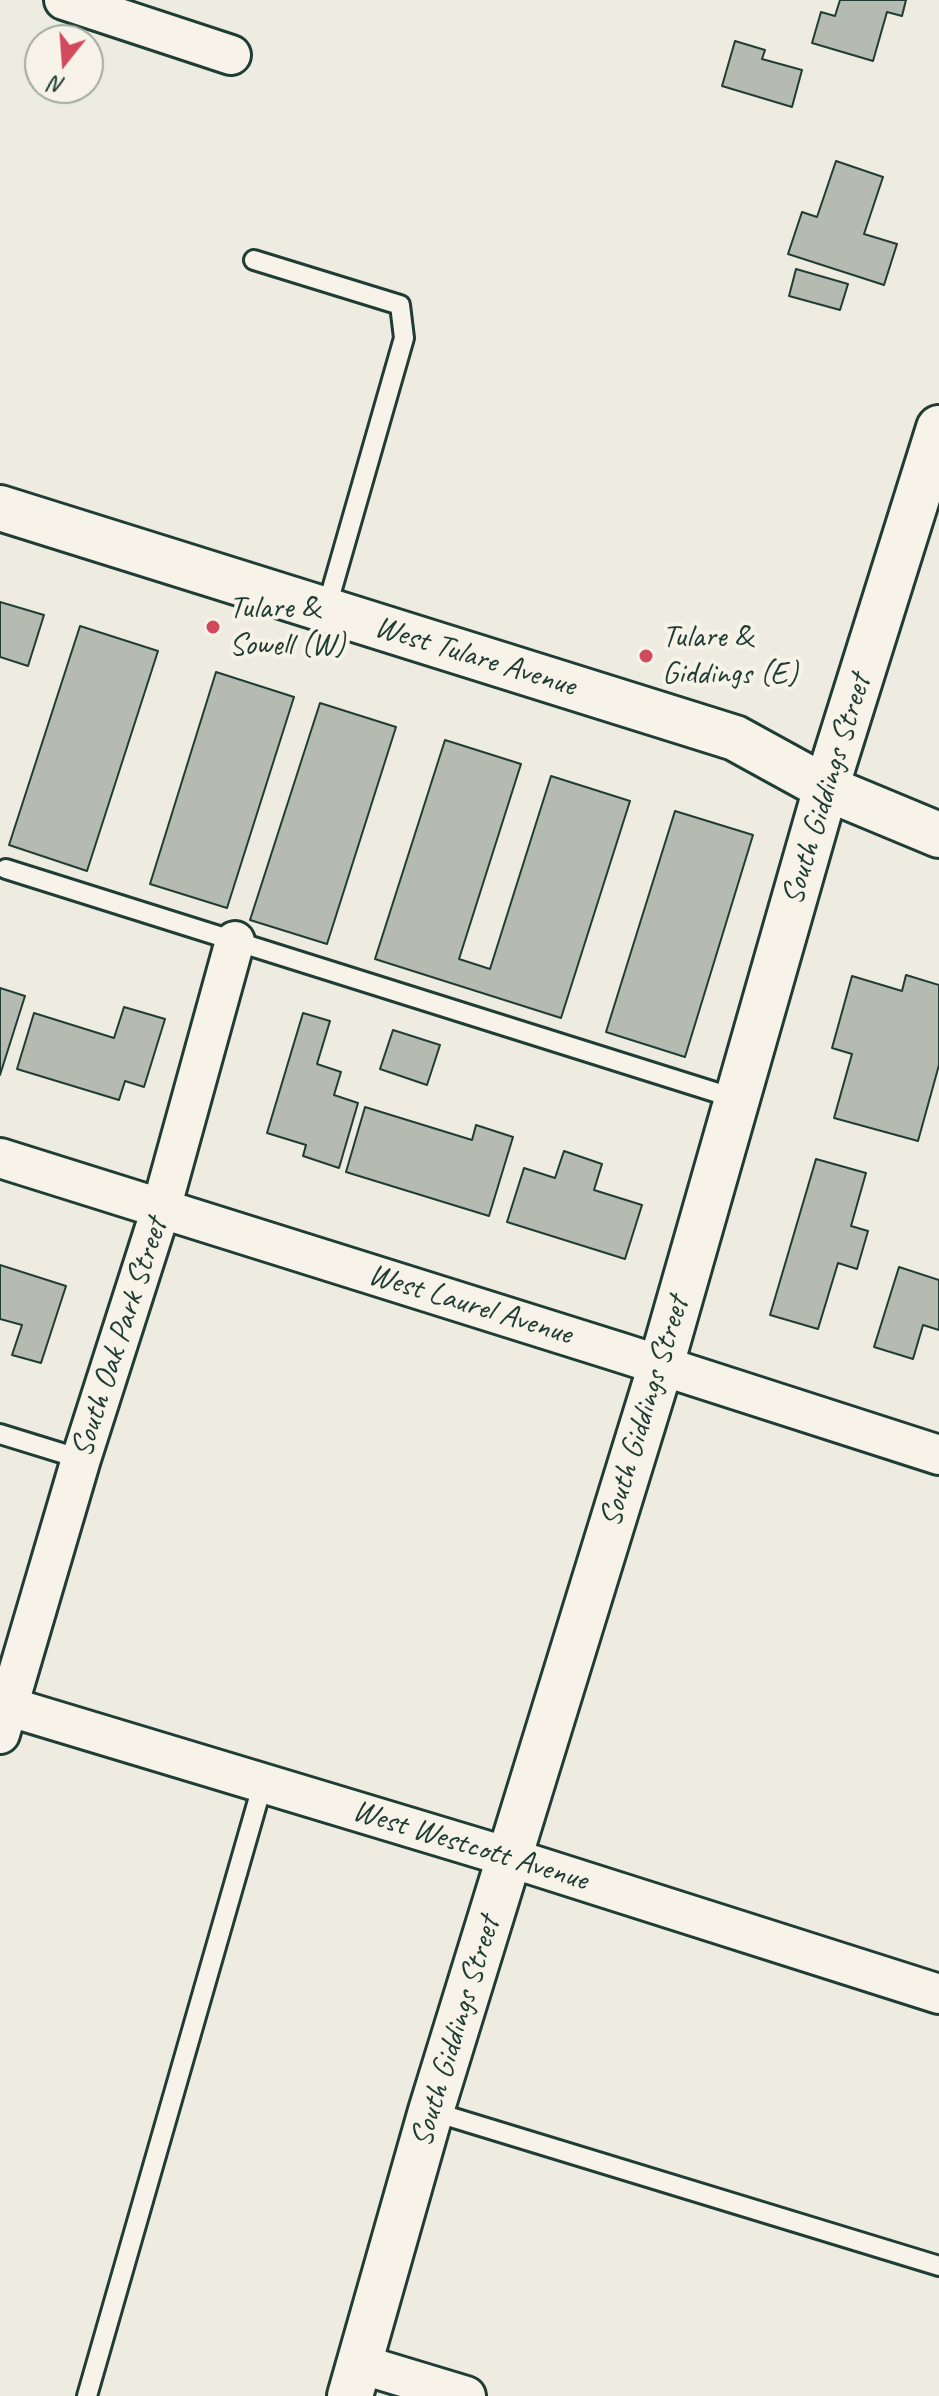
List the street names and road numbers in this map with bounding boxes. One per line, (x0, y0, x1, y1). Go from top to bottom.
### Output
street label: West Tulare Avenue (370, 608, 580, 706)
street label: South Giddings Street (774, 670, 880, 910)
street label: South Oak Park Street (63, 1214, 177, 1462)
street label: West Laurel Avenue (363, 1256, 577, 1354)
street label: South Giddings Street (592, 1292, 698, 1532)
street label: West Westcott Avenue (348, 1792, 592, 1900)
street label: South Giddings Street (403, 1912, 509, 2152)

